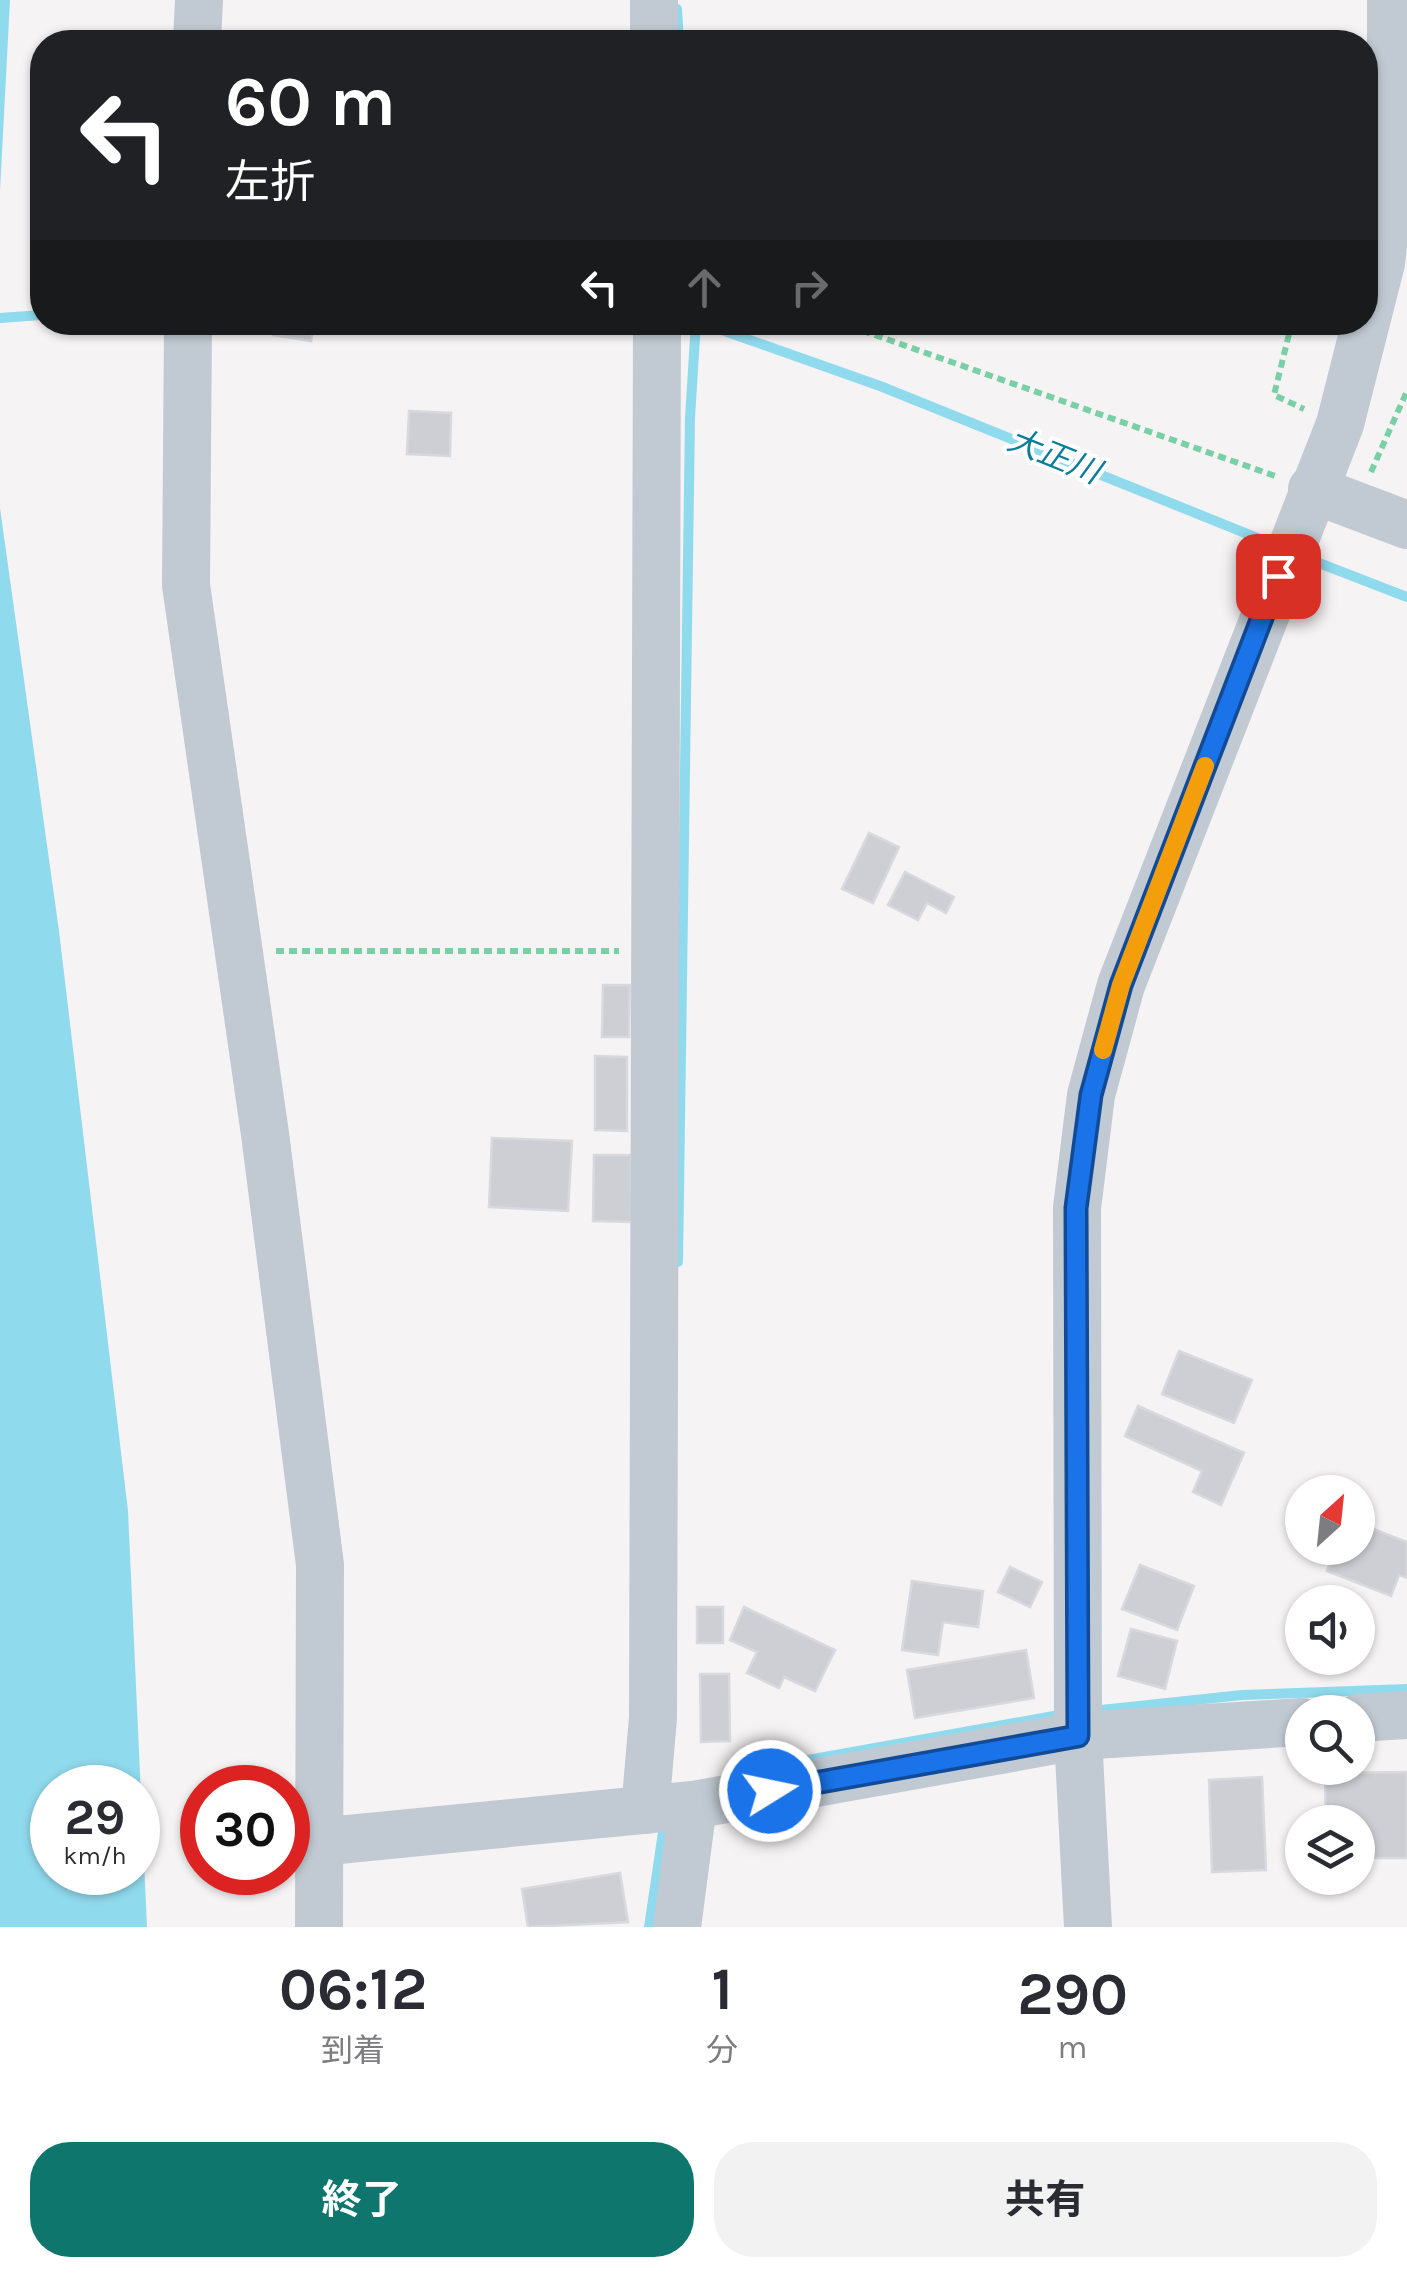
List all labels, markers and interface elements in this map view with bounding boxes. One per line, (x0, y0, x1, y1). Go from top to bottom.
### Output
text: 60 m (225, 61, 396, 143)
icon: left (60, 70, 190, 200)
text: 左折 (225, 156, 315, 208)
icon: left (572, 260, 627, 315)
icon: ahead (677, 260, 732, 315)
icon: right (782, 260, 837, 315)
water label: 大正川 (1003, 421, 1108, 492)
pin (1236, 534, 1321, 619)
icon: arrive (1251, 549, 1306, 604)
north arrow (1285, 1475, 1375, 1565)
map controls (1285, 1475, 1375, 1895)
button: sound (1285, 1585, 1375, 1675)
button: search (1285, 1695, 1375, 1785)
position arrow (718, 1739, 822, 1843)
speed limit sign: 30 (180, 1765, 310, 1895)
text: 29 (65, 1788, 125, 1847)
button: layers (1285, 1805, 1375, 1895)
text: km/h (63, 1841, 127, 1870)
text: 06:12 (279, 1954, 427, 2024)
text: 1 (711, 1954, 733, 2024)
text: 290 (1017, 1959, 1128, 2029)
text: m (1058, 2029, 1088, 2066)
text: 到着 (321, 2032, 385, 2069)
text: 分 (706, 2032, 738, 2069)
button: 終了 (30, 2142, 694, 2257)
button: 共有 (714, 2142, 1377, 2257)

